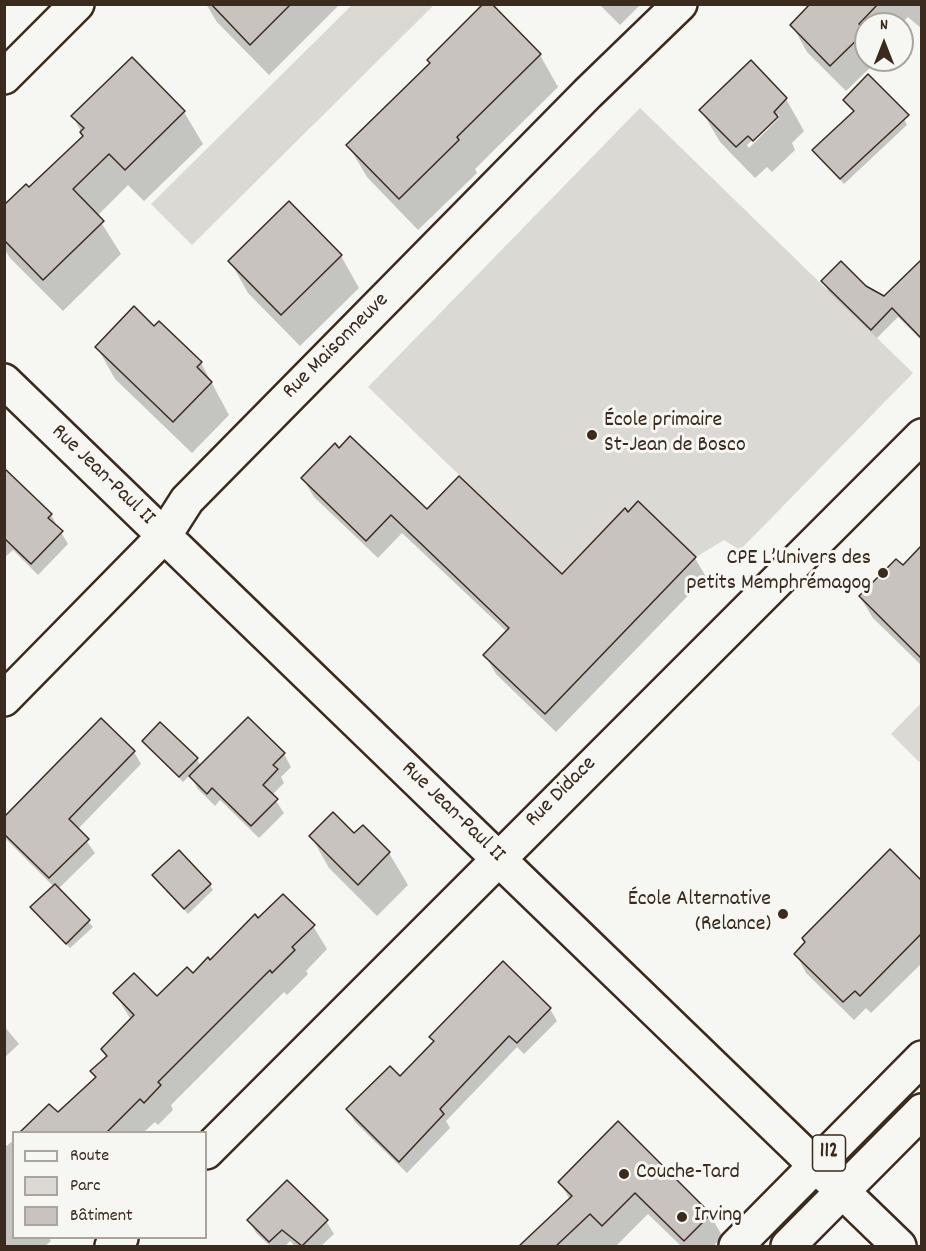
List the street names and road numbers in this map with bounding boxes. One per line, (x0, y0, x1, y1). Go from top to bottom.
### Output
street label: Rue Maisonneuve (278, 288, 396, 406)
street label: Rue Jean-Paul II (45, 420, 159, 532)
street label: Rue Didace (521, 752, 603, 834)
street label: Rue Jean-Paul II (395, 757, 509, 869)
road number: 112 (812, 1135, 846, 1171)

